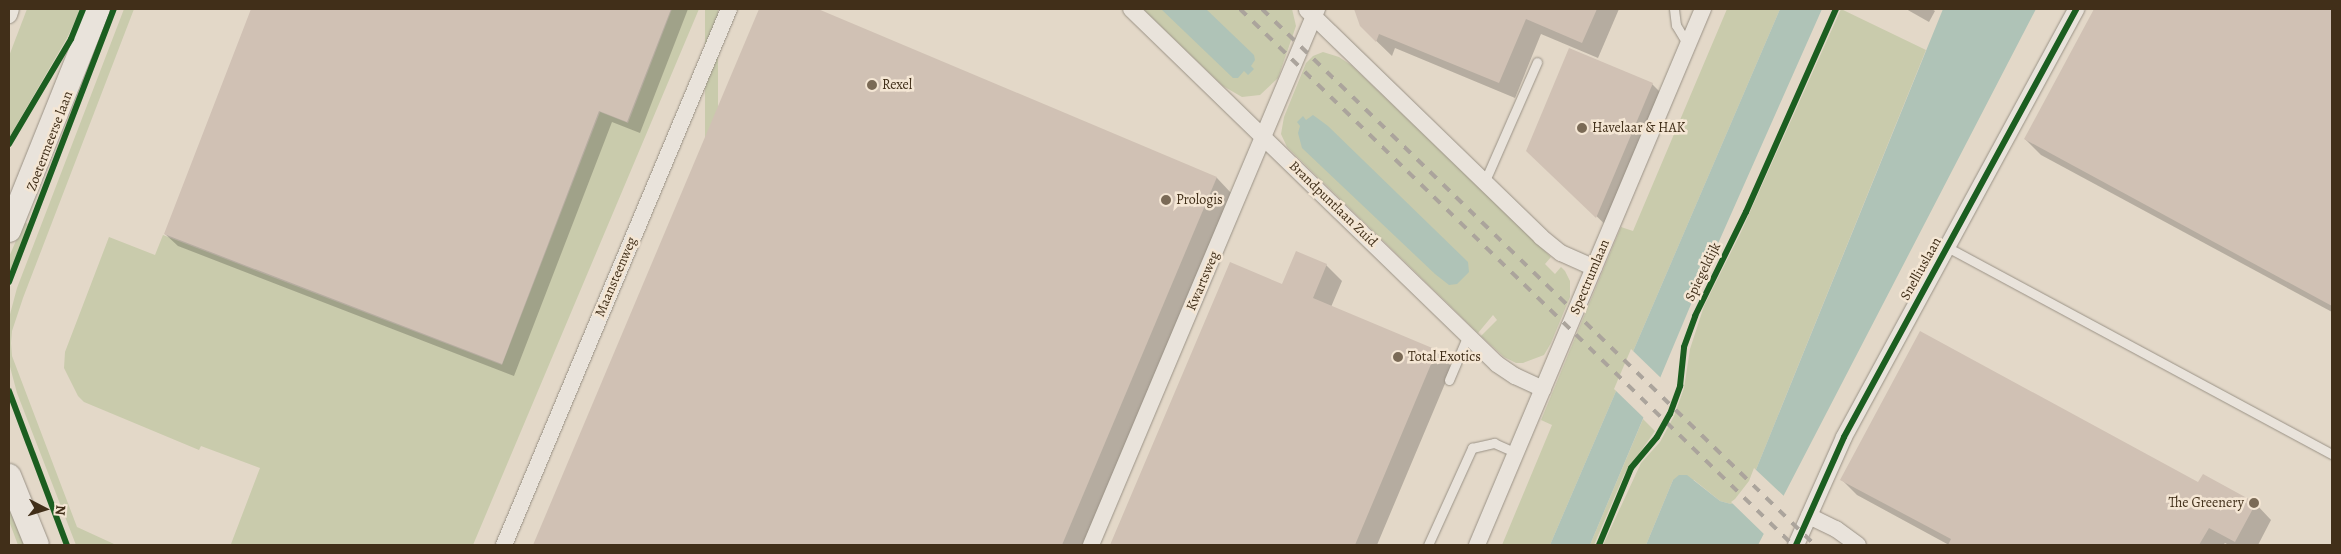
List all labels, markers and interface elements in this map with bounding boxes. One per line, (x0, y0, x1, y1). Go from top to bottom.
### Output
place label: Rexel (882, 77, 912, 93)
marker: Rexel (866, 79, 878, 91)
street label: Zoetermeerse laan (23, 89, 77, 193)
place label: Havelaar & HAK (1592, 120, 1685, 136)
marker: Havelaar & HAK (1576, 122, 1588, 134)
street label: Brandpuntlaan Zuid (1285, 158, 1381, 250)
place label: Prologis (1176, 192, 1223, 208)
marker: Prologis (1160, 194, 1172, 206)
street label: Maansteenweg (592, 234, 640, 320)
street label: Snelliuslaan (1897, 235, 1945, 303)
street label: Spectrumlaan (1567, 237, 1613, 317)
street label: Spiegeldijk (1682, 240, 1724, 304)
street label: Kwartsweg (1183, 249, 1223, 313)
place label: Total Exotics (1408, 349, 1481, 365)
marker: Total Exotics (1392, 351, 1404, 363)
north arrow (20, 484, 70, 534)
place label: The Greenery (2169, 495, 2244, 511)
marker: The Greenery (2248, 497, 2260, 509)
text: N (51, 504, 70, 516)

